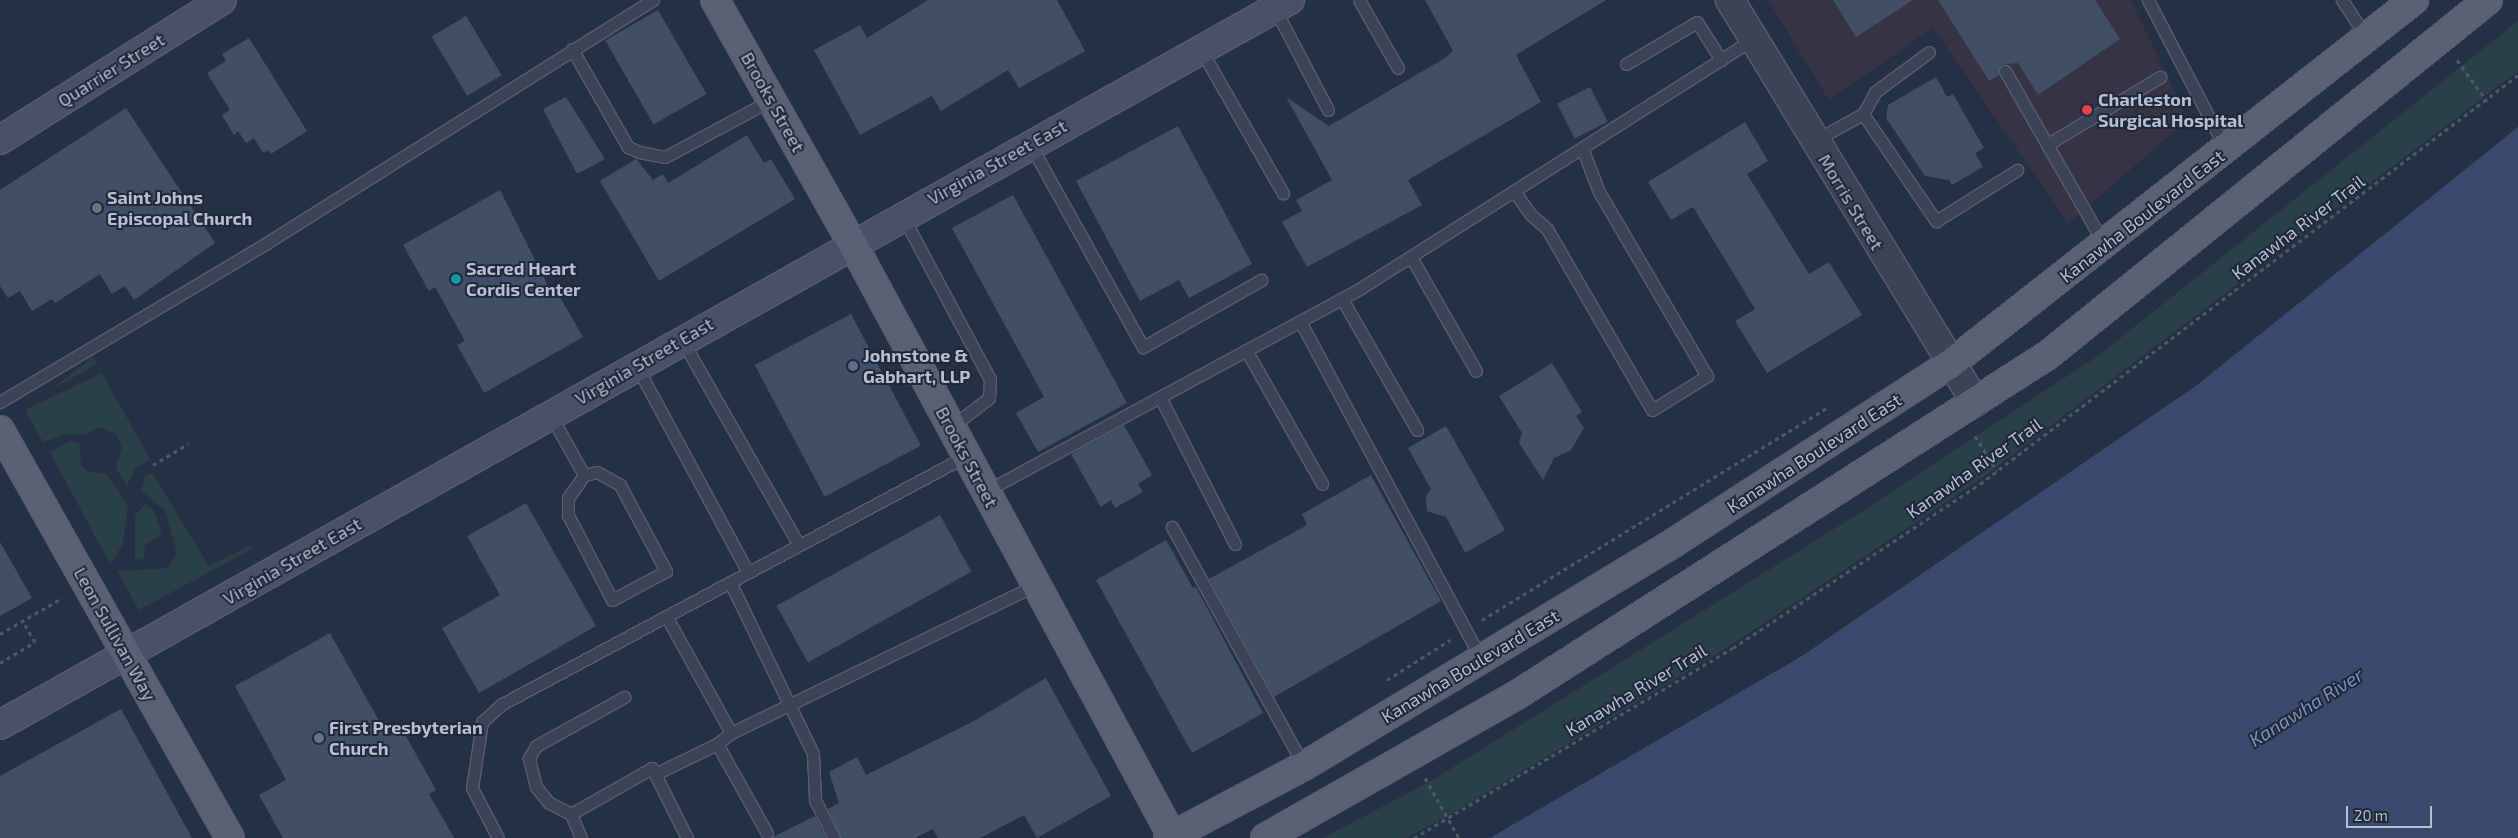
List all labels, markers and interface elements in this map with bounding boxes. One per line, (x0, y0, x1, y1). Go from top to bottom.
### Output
street label: Quarrier Street (54, 29, 168, 111)
street label: Brooks Street (737, 48, 809, 156)
place label: Charleston Surgical Hospital (2098, 89, 2243, 132)
marker: Charleston Surgical Hospital (2080, 103, 2094, 117)
street label: Virginia Street East (924, 115, 1070, 209)
street label: Kanawha Boulevard East (2055, 145, 2229, 287)
street label: Morris Street (1814, 150, 1888, 254)
street label: Kanawha River Trail (2227, 170, 2369, 284)
place label: Saint Johns Episcopal Church (107, 187, 253, 230)
marker: Saint Johns Episcopal Church (91, 202, 103, 214)
place label: Sacred Heart Cordis Center (466, 258, 581, 300)
marker: Sacred Heart Cordis Center (450, 273, 462, 285)
street label: Virginia Street East (571, 313, 717, 409)
place label: Johnstone & Gabhart, LLP (863, 345, 970, 388)
marker: Johnstone & Gabhart, LLP (847, 360, 859, 372)
street label: Kanawha Boulevard East (1723, 389, 1905, 517)
street label: Brooks Street (931, 403, 1003, 511)
street label: Kanawha River Trail (1902, 413, 2046, 523)
street label: Virginia Street East (219, 513, 365, 609)
street label: Leon Sullivan Way (69, 564, 161, 704)
street label: Kanawha Boulevard East (1377, 604, 1563, 728)
street label: Kanawha River Trail (1561, 639, 1711, 741)
water label: Kanawha River (2245, 663, 2367, 751)
place label: First Presbyterian Church (329, 717, 483, 760)
marker: First Presbyterian Church (313, 732, 325, 744)
scale bar (2348, 796, 2434, 828)
text: 20 m (2354, 806, 2388, 824)

